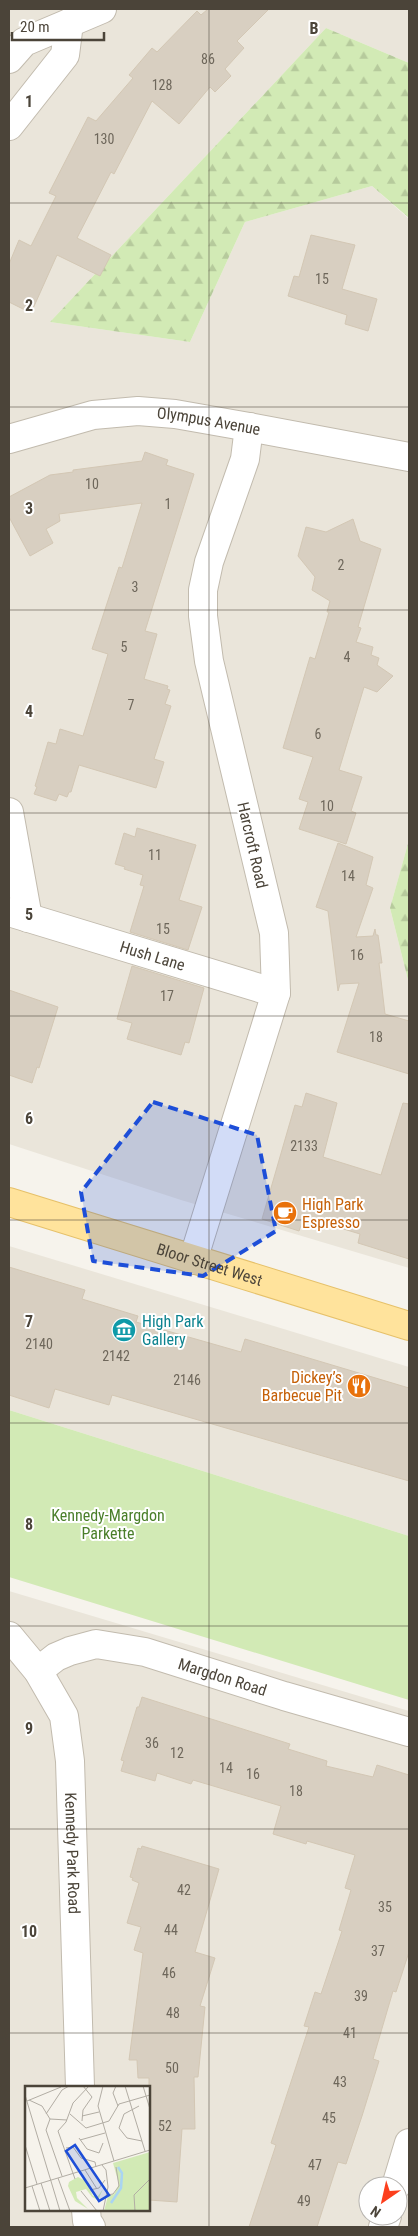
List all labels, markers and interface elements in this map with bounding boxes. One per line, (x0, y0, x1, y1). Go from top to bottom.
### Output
scale bar (12, 10, 105, 42)
text: 20 m (20, 18, 50, 36)
text: B (310, 19, 319, 38)
house number: 86 (201, 51, 215, 67)
house number: 128 (152, 77, 172, 93)
text: 1 (25, 92, 33, 111)
house number: 130 (94, 131, 114, 147)
house number: 15 (315, 271, 329, 287)
text: 2 (25, 296, 33, 315)
street label: Olympus Avenue (156, 404, 262, 439)
house number: 10 (85, 476, 99, 492)
house number: 1 (165, 496, 171, 512)
text: 3 (25, 499, 33, 518)
house number: 2 (338, 557, 345, 573)
house number: 3 (132, 579, 138, 595)
house number: 5 (121, 639, 128, 655)
house number: 4 (344, 649, 351, 665)
house number: 7 (128, 697, 135, 713)
text: 4 (25, 702, 33, 721)
house number: 6 (315, 726, 322, 742)
house number: 10 (320, 798, 334, 814)
street label: Harcroft Road (233, 800, 272, 890)
house number: 11 (148, 847, 162, 863)
house number: 14 (341, 868, 355, 884)
text: 5 (25, 905, 33, 924)
house number: 15 (156, 921, 170, 937)
street label: Hush Lane (118, 937, 187, 975)
house number: 16 (350, 947, 364, 963)
house number: 17 (160, 988, 174, 1004)
house number: 18 (369, 1029, 383, 1045)
text: 6 (25, 1109, 33, 1128)
house number: 2133 (290, 1138, 318, 1154)
place label: High Park Espresso (302, 1195, 364, 1232)
cafe icon: High Park Espresso (272, 1200, 298, 1226)
street label: Bloor Street West (154, 1239, 265, 1290)
text: 7 (25, 1312, 33, 1331)
place label: High Park Gallery (142, 1312, 204, 1349)
museum icon: High Park Gallery (111, 1317, 137, 1343)
house number: 2140 (25, 1336, 53, 1352)
house number: 2142 (102, 1348, 130, 1364)
place label: Dickey’s Barbecue Pit (262, 1368, 342, 1405)
house number: 2146 (173, 1372, 201, 1388)
restaurant icon: Dickey’s Barbecue Pit (346, 1373, 372, 1399)
park label: Kennedy-Margdon Parkette (51, 1506, 165, 1543)
text: 8 (25, 1515, 33, 1534)
street label: Margdon Road (176, 1654, 269, 1700)
text: 9 (25, 1719, 33, 1738)
house number: 36 (145, 1735, 159, 1751)
house number: 12 (170, 1745, 184, 1761)
house number: 14 (219, 1760, 233, 1776)
house number: 16 (246, 1766, 260, 1782)
house number: 18 (289, 1783, 303, 1799)
street label: Kennedy Park Road (61, 1792, 84, 1914)
house number: 42 (177, 1882, 191, 1898)
house number: 35 (378, 1899, 392, 1915)
text: 10 (21, 1922, 37, 1941)
house number: 44 (164, 1922, 178, 1938)
house number: 37 (371, 1943, 385, 1959)
house number: 46 (162, 1965, 176, 1981)
house number: 39 (354, 1988, 368, 2004)
house number: 48 (166, 2005, 180, 2021)
house number: 41 (343, 2025, 357, 2041)
house number: 50 (165, 2060, 179, 2076)
house number: 43 (333, 2074, 347, 2090)
inset map (25, 2086, 150, 2211)
house number: 45 (322, 2110, 336, 2126)
house number: 52 (158, 2118, 172, 2134)
house number: 47 (308, 2157, 322, 2173)
north arrow (358, 2176, 408, 2226)
house number: 49 (297, 2193, 311, 2209)
text: N (368, 2203, 384, 2221)

